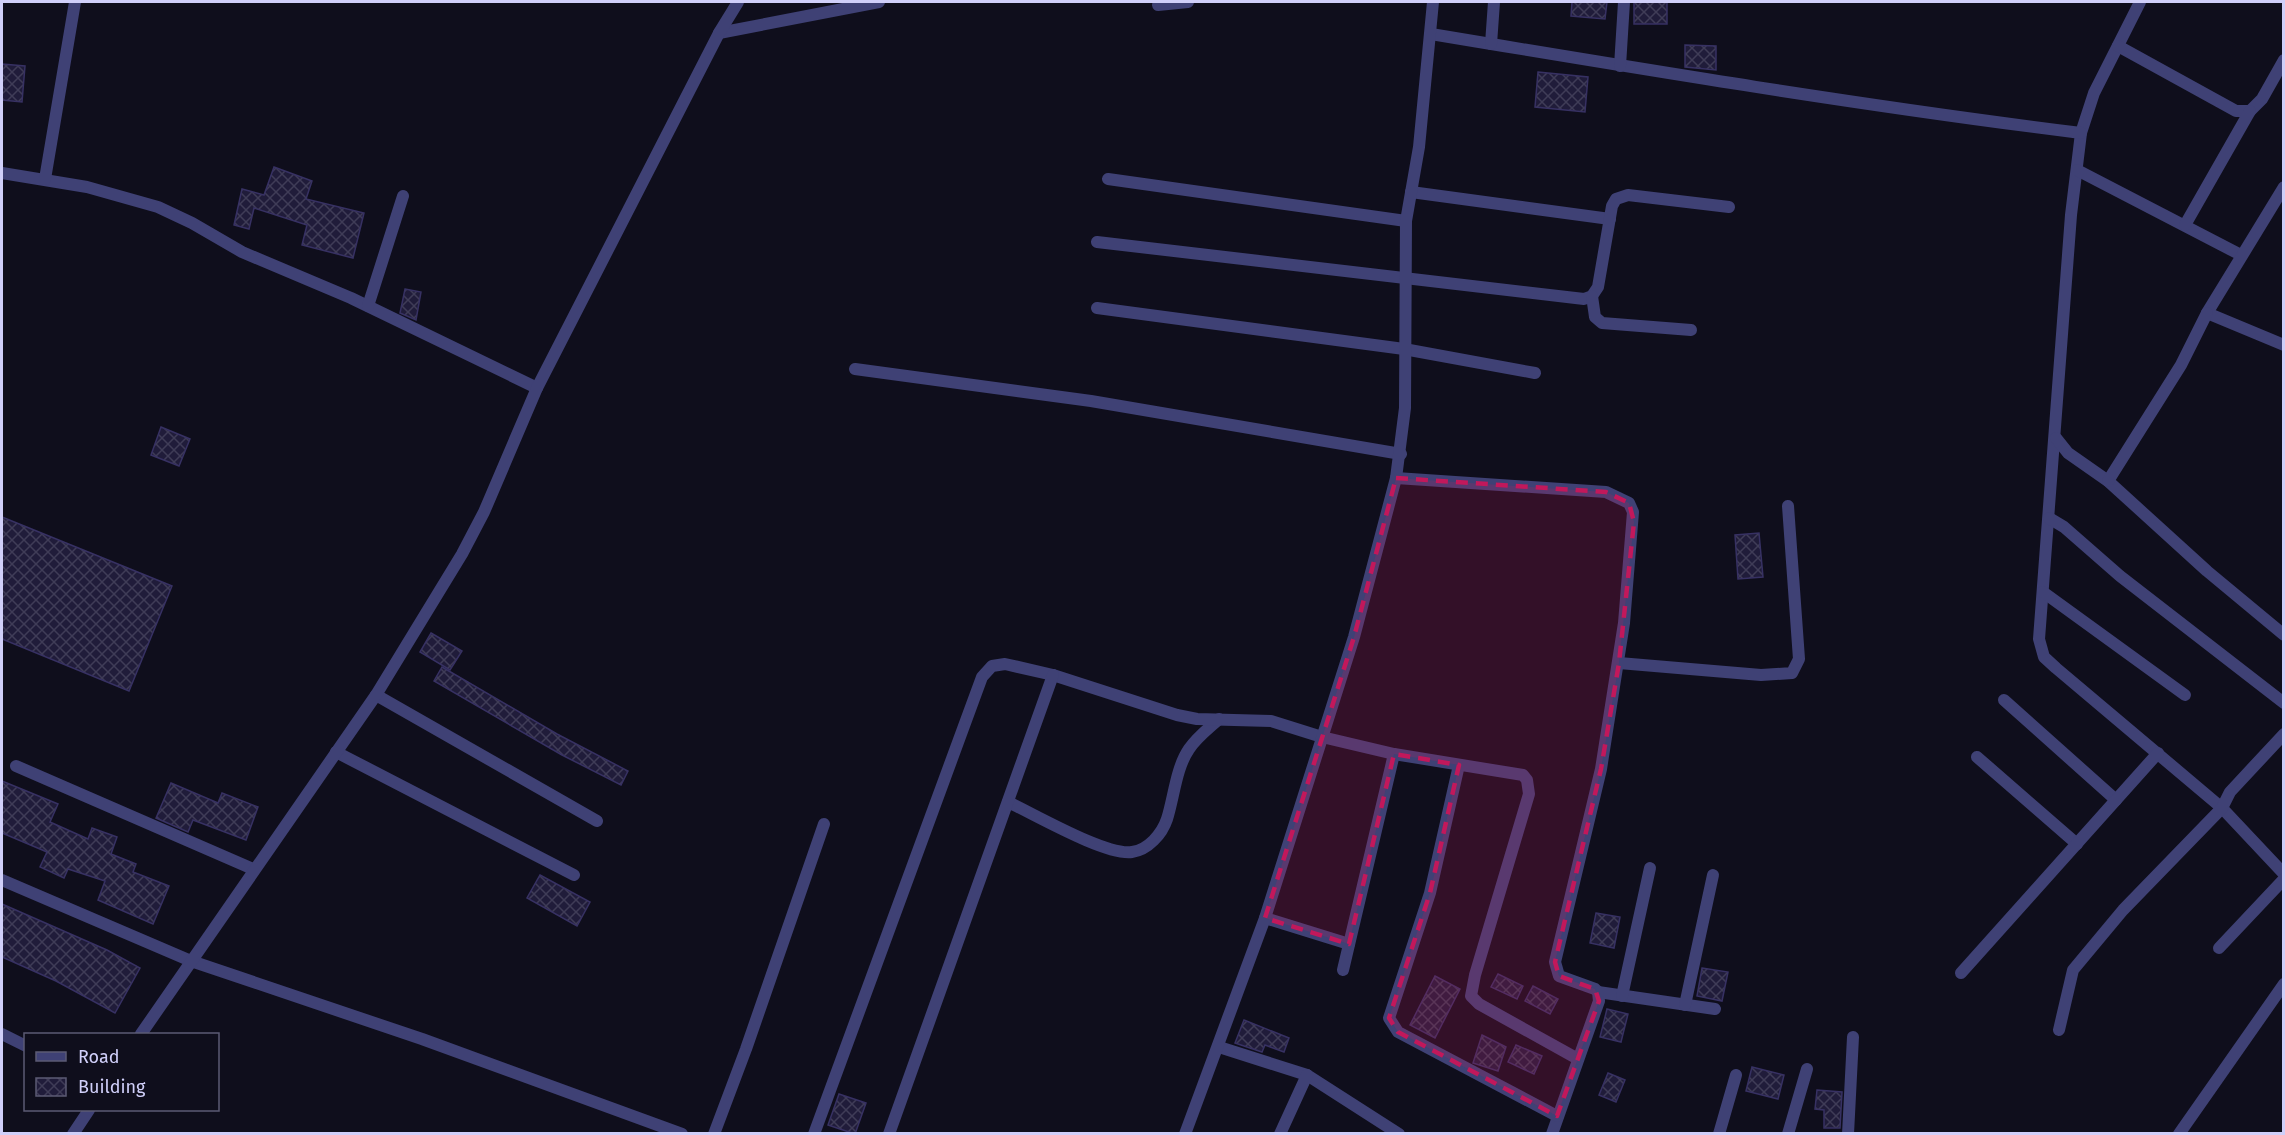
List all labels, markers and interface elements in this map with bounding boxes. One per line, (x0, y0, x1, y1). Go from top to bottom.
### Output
legend (24, 1033, 219, 1111)
text: Road (78, 1046, 120, 1068)
text: Building (78, 1076, 146, 1098)

